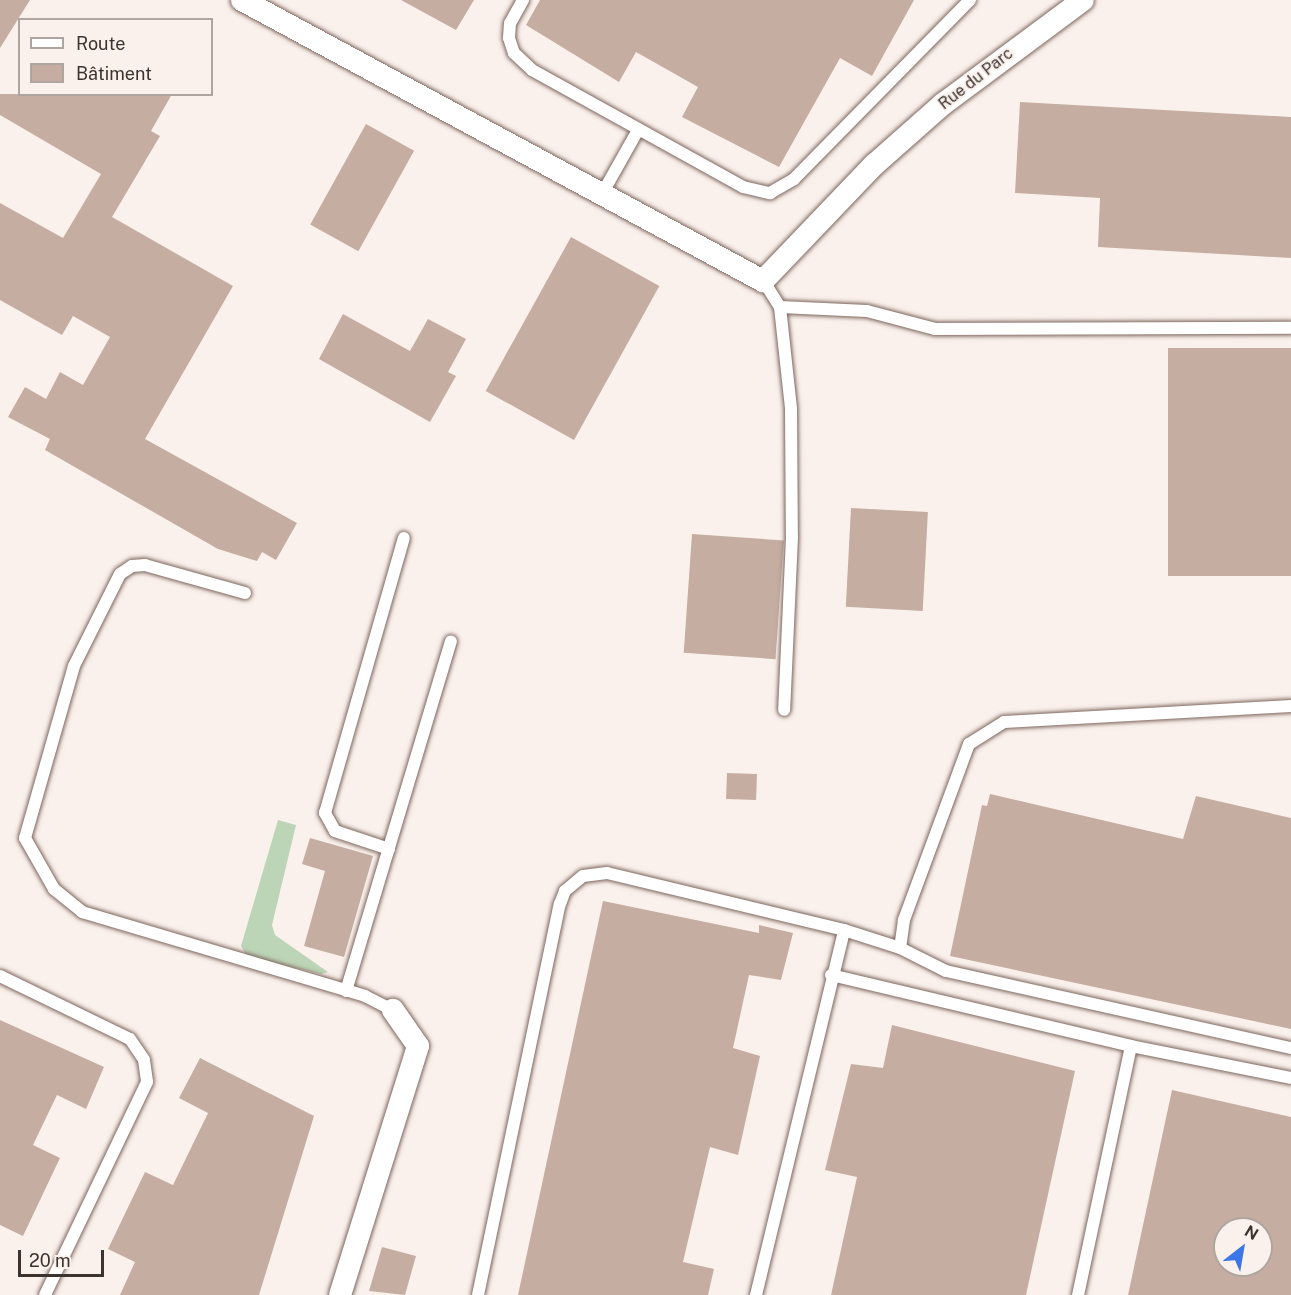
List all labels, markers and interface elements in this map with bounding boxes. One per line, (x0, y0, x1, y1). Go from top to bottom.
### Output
legend (18, 18, 213, 96)
text: Route (76, 33, 125, 54)
street label: Rue du Parc (935, 44, 1017, 114)
text: Bâtiment (76, 63, 152, 84)
north arrow (1213, 1217, 1273, 1277)
text: N (1241, 1221, 1262, 1244)
scale bar (21, 1238, 106, 1276)
text: 20 m (29, 1250, 71, 1271)

